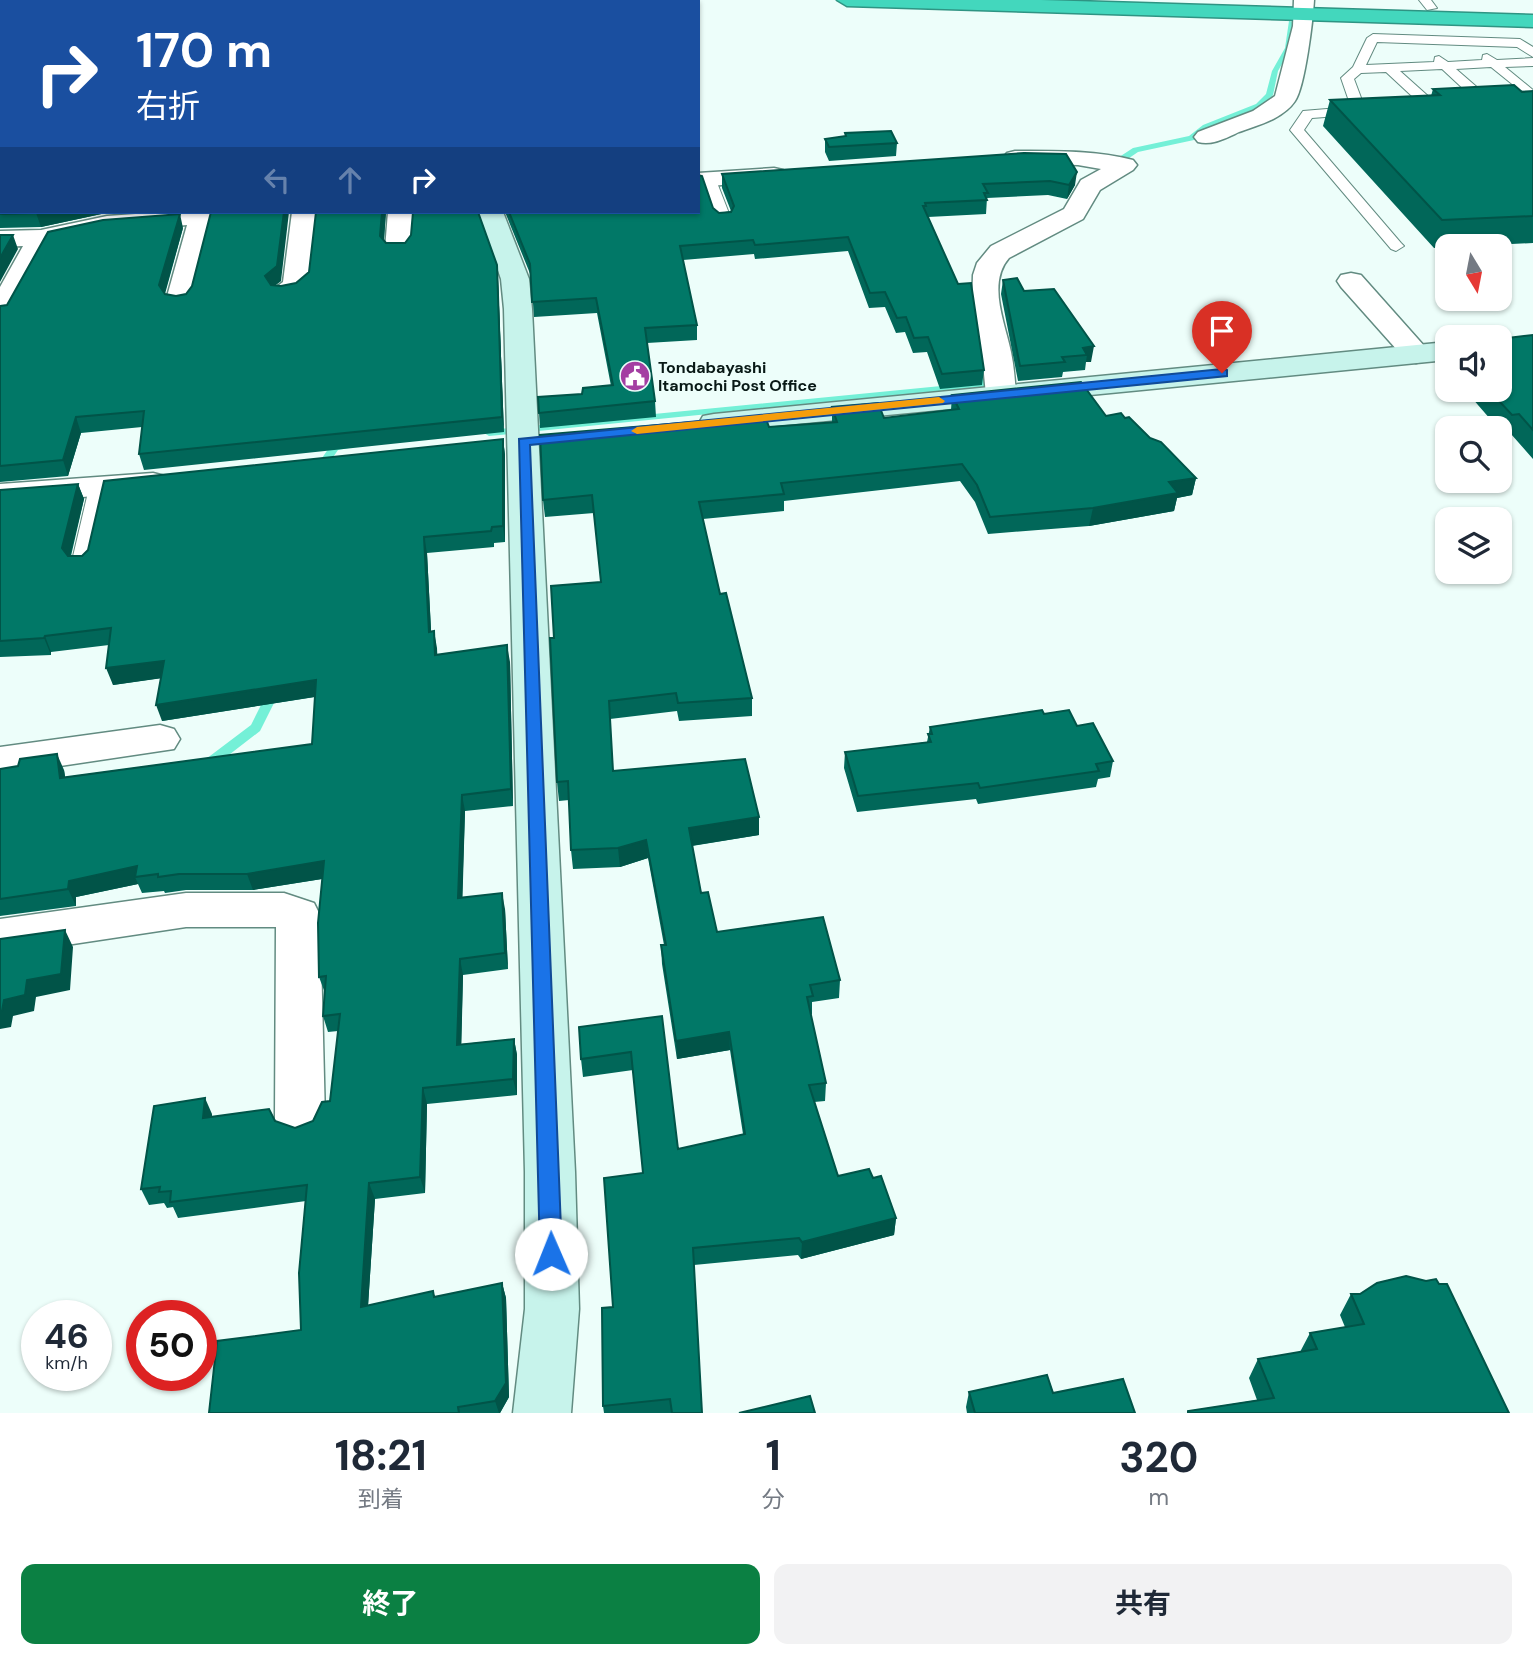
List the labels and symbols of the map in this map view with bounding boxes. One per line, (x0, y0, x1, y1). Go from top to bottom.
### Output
north arrow (1435, 234, 1512, 312)
pin (1192, 301, 1252, 373)
place label: Tondabayashi Itamochi Post Office (658, 357, 817, 396)
public building icon: Tondabayashi Itamochi Post Office (618, 359, 652, 393)
position arrow (514, 1217, 588, 1291)
speed limit sign: 50 (126, 1300, 217, 1391)

